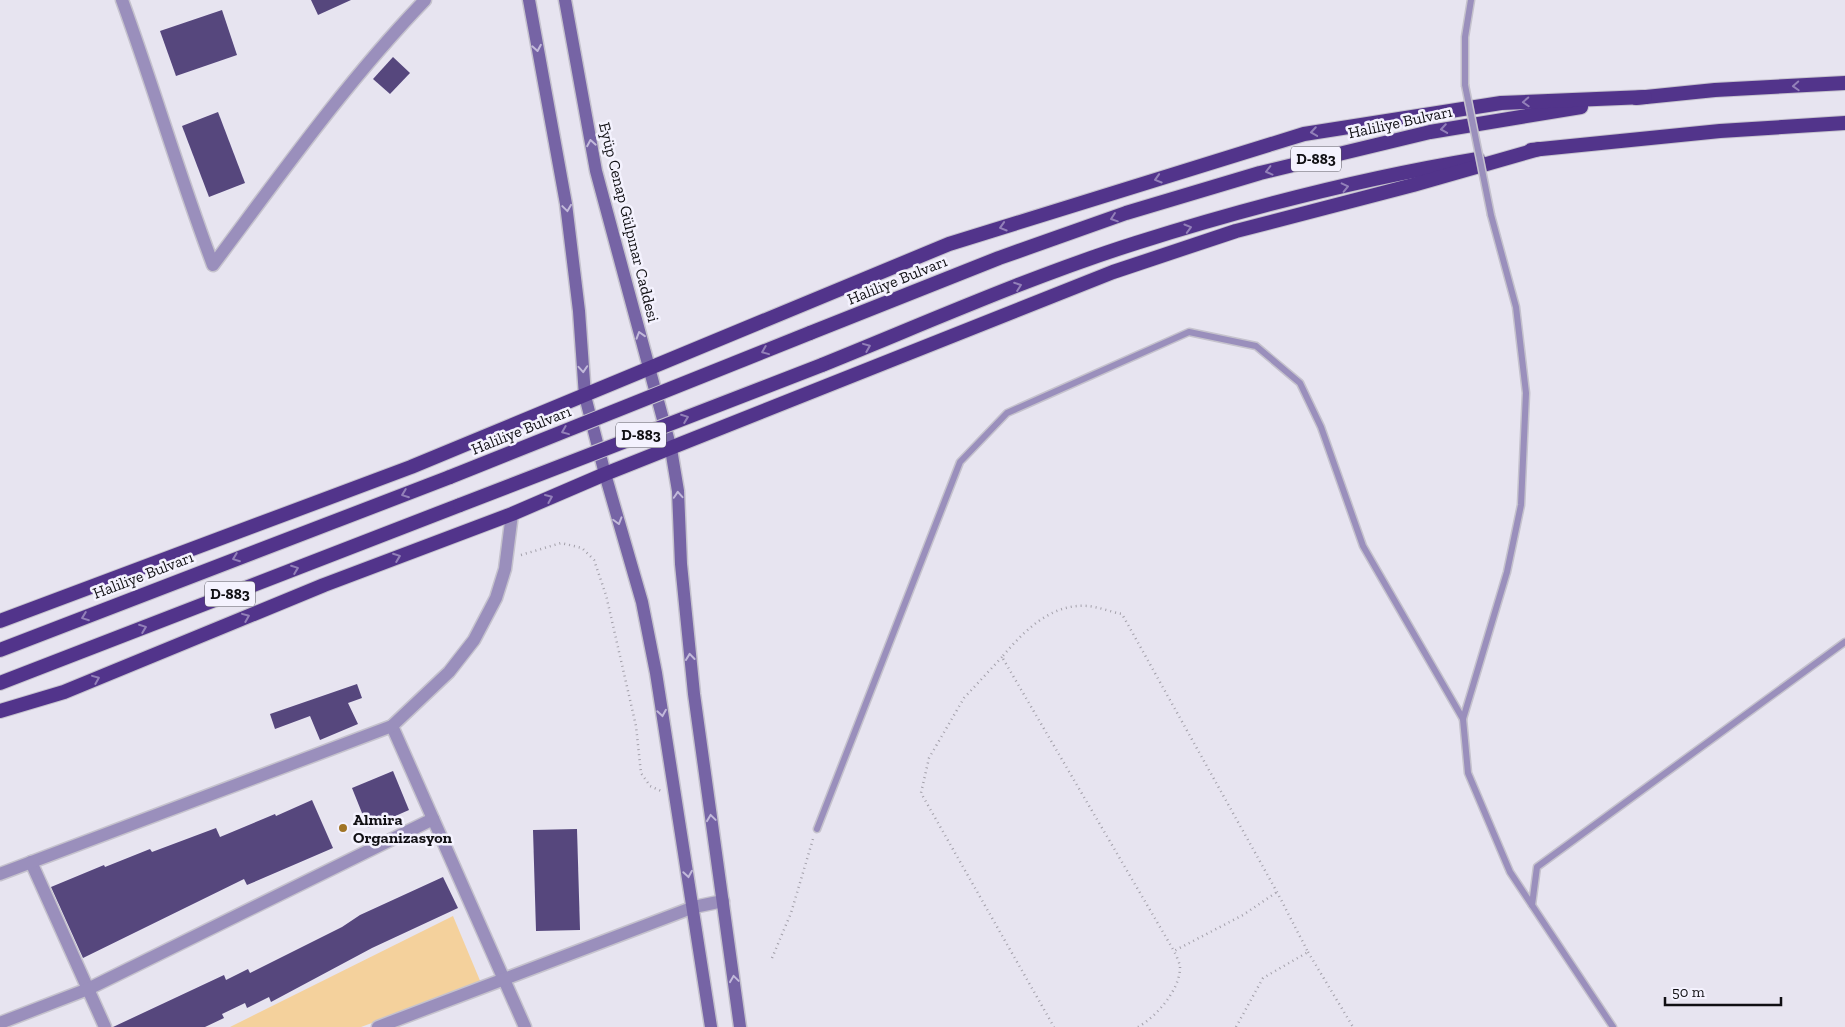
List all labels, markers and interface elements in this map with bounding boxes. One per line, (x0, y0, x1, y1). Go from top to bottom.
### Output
one-way arrow (532, 44, 542, 52)
one-way arrow (1792, 80, 1800, 91)
one-way arrow (1522, 97, 1530, 108)
street label: Haliliye Bulvarı (1346, 102, 1454, 142)
street label: Eyüp Cenap Gülpınar Caddesi (595, 120, 663, 324)
one-way arrow (1440, 124, 1449, 134)
one-way arrow (1309, 127, 1318, 137)
one-way arrow (586, 139, 596, 148)
road number: D-883 (1291, 146, 1341, 172)
one-way arrow (1265, 165, 1274, 176)
one-way arrow (1154, 174, 1163, 184)
one-way arrow (1341, 182, 1350, 193)
one-way arrow (561, 203, 571, 212)
one-way arrow (1110, 212, 1118, 222)
one-way arrow (999, 222, 1007, 232)
one-way arrow (1184, 223, 1192, 234)
street label: Haliliye Bulvarı (844, 251, 950, 309)
one-way arrow (1013, 282, 1021, 292)
one-way arrow (636, 331, 646, 339)
one-way arrow (862, 343, 871, 353)
one-way arrow (761, 345, 770, 356)
one-way arrow (578, 366, 589, 374)
street label: Haliliye Bulvarı (468, 401, 574, 459)
one-way arrow (680, 414, 689, 424)
road number: D-883 (616, 422, 666, 448)
one-way arrow (561, 425, 570, 435)
one-way arrow (401, 489, 409, 499)
one-way arrow (673, 490, 684, 498)
one-way arrow (544, 494, 553, 504)
one-way arrow (613, 516, 623, 524)
street label: Haliliye Bulvarı (90, 547, 196, 603)
one-way arrow (233, 552, 241, 562)
one-way arrow (392, 553, 401, 563)
one-way arrow (290, 565, 299, 575)
road number: D-883 (205, 582, 255, 606)
one-way arrow (81, 611, 90, 621)
one-way arrow (241, 613, 250, 623)
one-way arrow (139, 624, 147, 634)
one-way arrow (685, 652, 696, 660)
one-way arrow (91, 674, 100, 685)
one-way arrow (657, 709, 667, 717)
place label: Almira Organizasyon (353, 810, 453, 847)
one-way arrow (706, 813, 717, 821)
marker: Almira Organizasyon (337, 822, 349, 834)
one-way arrow (683, 869, 693, 878)
one-way arrow (729, 974, 739, 983)
scale bar (1665, 974, 1781, 1006)
text: 50 m (1672, 983, 1705, 1001)

